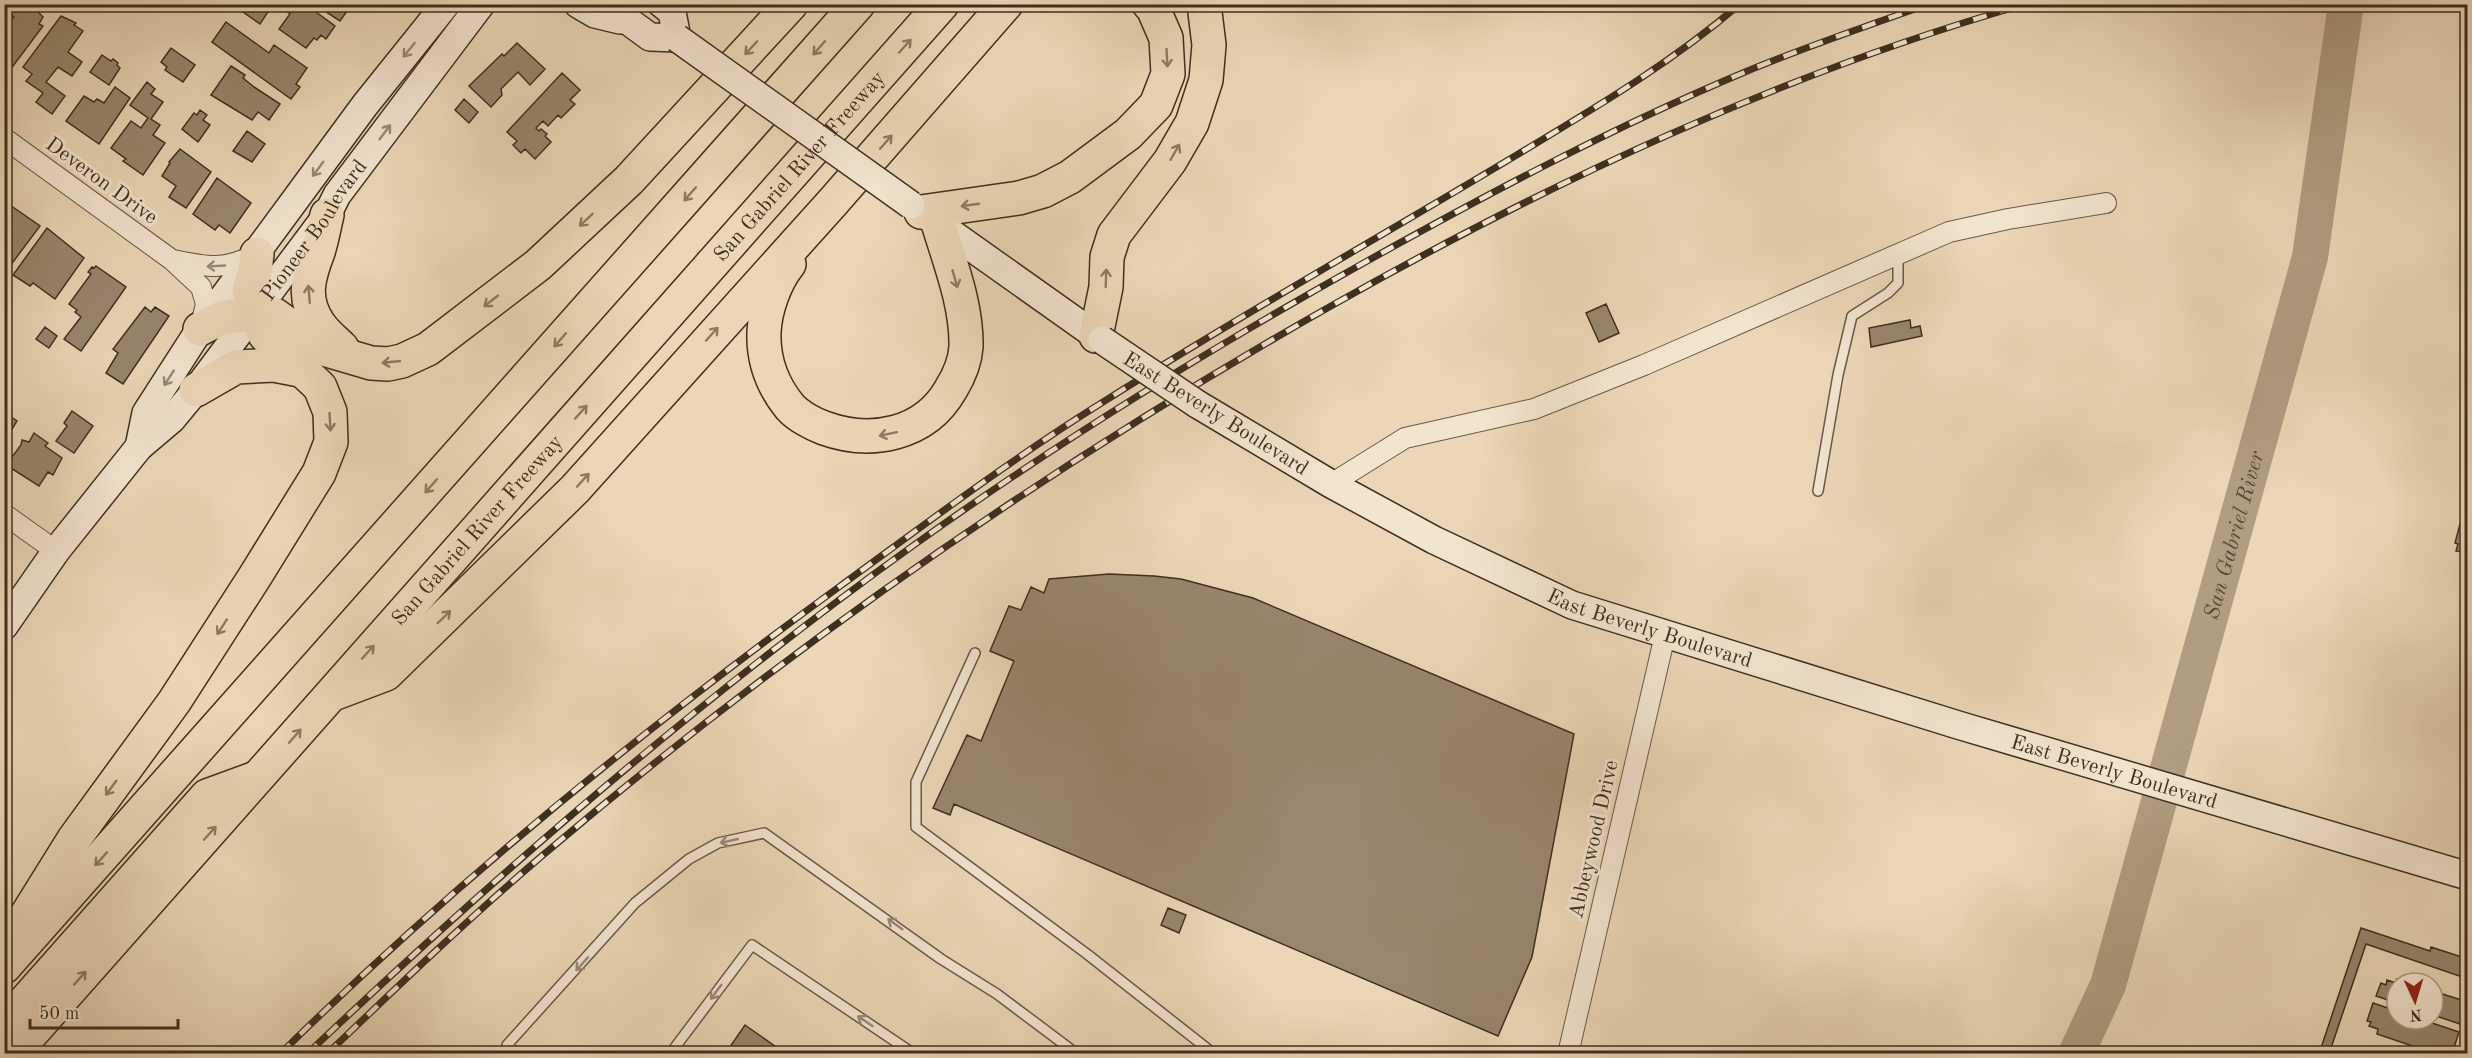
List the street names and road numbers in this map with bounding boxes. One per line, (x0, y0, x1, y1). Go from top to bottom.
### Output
street label: San Gabriel River Freeway (710, 68, 890, 266)
street label: Deveron Drive (41, 134, 161, 229)
street label: Pioneer Boulevard (258, 156, 372, 305)
street label: East Beverly Boulevard (1119, 349, 1312, 480)
street label: San Gabriel River Freeway (388, 431, 567, 630)
street label: East Beverly Boulevard (1543, 586, 1755, 672)
street label: East Beverly Boulevard (2008, 732, 2220, 813)
street label: Abbeywood Drive (1566, 758, 1623, 921)

